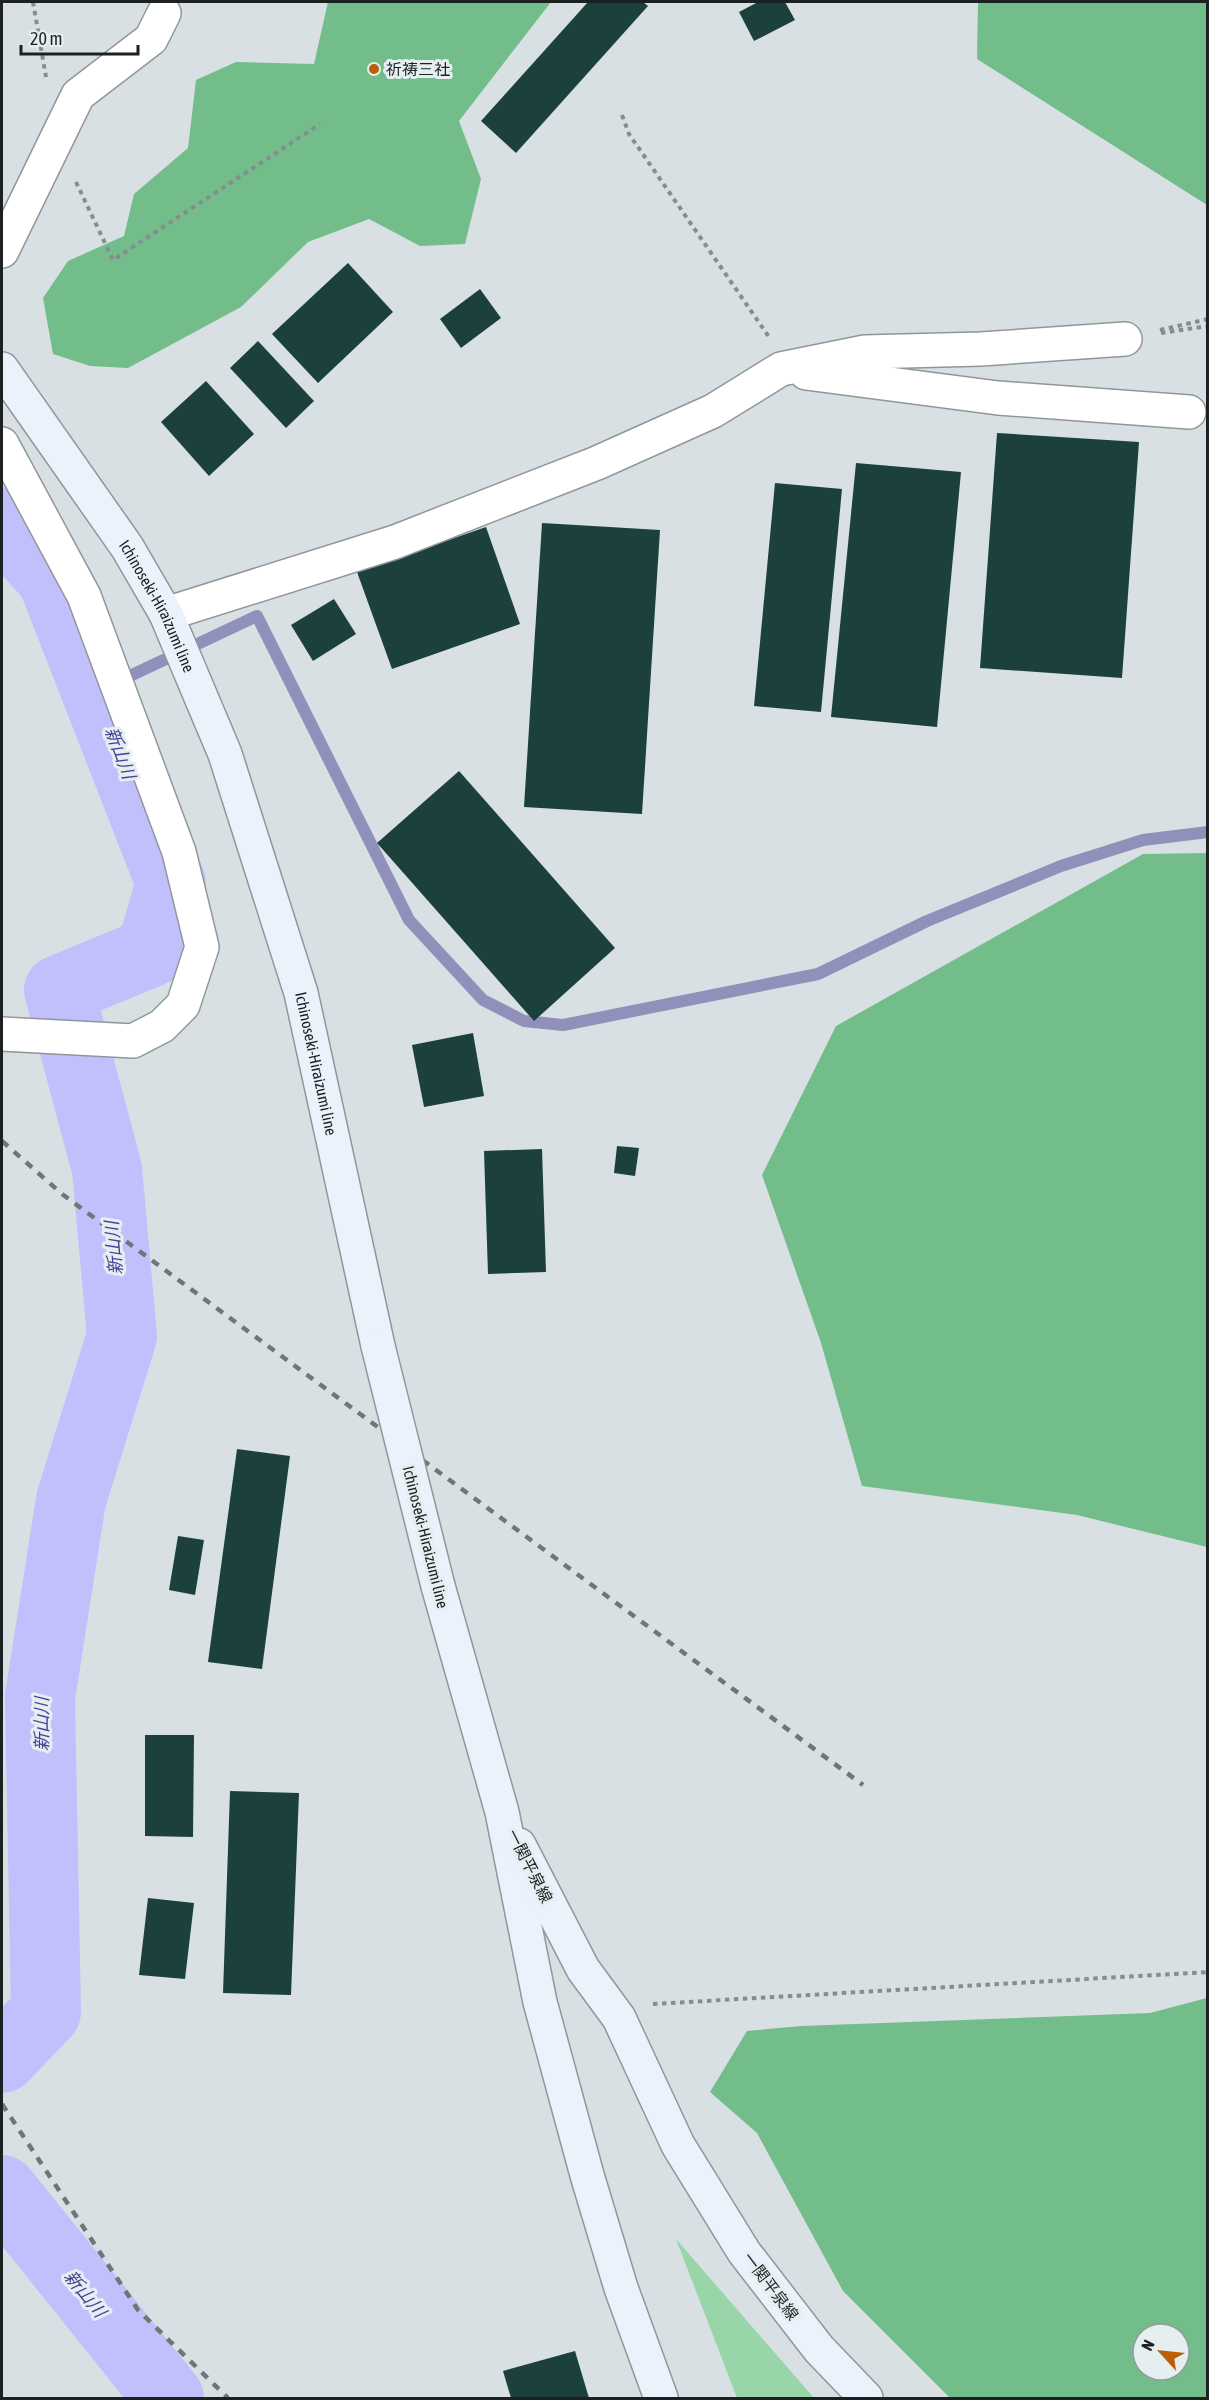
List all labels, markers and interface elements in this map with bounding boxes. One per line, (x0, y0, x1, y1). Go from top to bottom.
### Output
scale bar (21, 18, 138, 56)
text: 20 m (30, 28, 62, 49)
place label: 祈祷三社 (386, 60, 450, 78)
marker: 祈祷三社 (367, 62, 381, 76)
street label: Ichinoseki-Hiraizumi line (116, 536, 198, 675)
water label: 新山川 (101, 724, 141, 784)
street label: Ichinoseki-Hiraizumi line (292, 990, 341, 1137)
water label: 新山川 (101, 1218, 126, 1276)
street label: Ichinoseki-Hiraizumi line (400, 1464, 452, 1610)
water label: 新山川 (31, 1695, 52, 1751)
street label: 一関平泉線 (504, 1826, 556, 1906)
street label: 一関平泉線 (740, 2249, 802, 2323)
water label: 新山川 (60, 2266, 112, 2323)
north arrow (1131, 2322, 1191, 2382)
text: N (1137, 2337, 1158, 2353)

